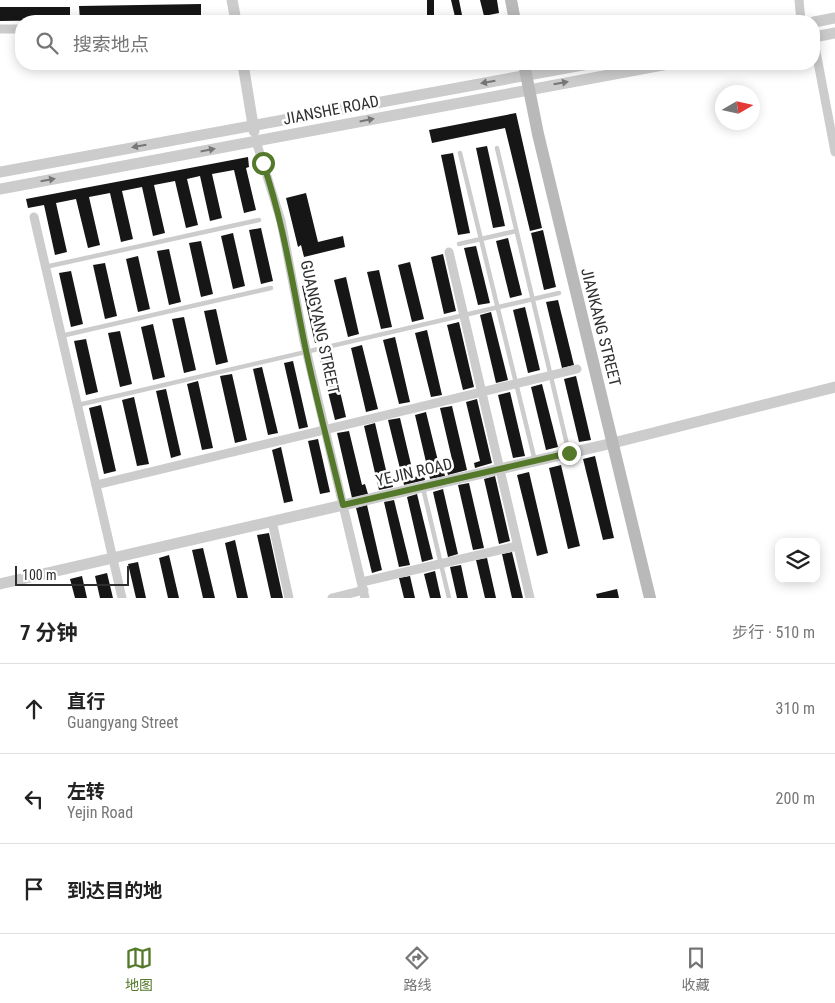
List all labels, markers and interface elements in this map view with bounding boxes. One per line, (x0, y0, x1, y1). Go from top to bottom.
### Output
search box (15, 15, 820, 70)
icon: search (33, 29, 61, 57)
text: 搜索地点 (73, 33, 149, 56)
one-way arrow (480, 79, 496, 87)
one-way arrow (554, 79, 570, 87)
north arrow (715, 85, 760, 130)
street label: JIANSHE ROAD (281, 91, 381, 129)
one-way arrow (360, 115, 376, 123)
one-way arrow (131, 143, 147, 151)
one-way arrow (200, 146, 216, 154)
route start (252, 152, 275, 175)
one-way arrow (40, 176, 56, 184)
street label: GUANGYANG STREET (297, 258, 343, 396)
street label: JIANKANG STREET (577, 266, 625, 388)
route end (558, 442, 581, 465)
street label: YEJIN ROAD (374, 454, 454, 490)
map controls (775, 538, 820, 583)
button: layers (775, 538, 820, 583)
scale bar (15, 563, 129, 586)
text: 100 m (22, 567, 57, 583)
text: 7 分钟 (20, 621, 77, 645)
text: 步行 · 510 m (732, 623, 815, 642)
text: 直行 (67, 690, 105, 713)
icon: ahead (20, 695, 48, 723)
text: 310 m (776, 699, 815, 718)
text: Guangyang Street (67, 713, 179, 732)
text: 左转 (67, 780, 105, 803)
icon: left (20, 785, 48, 813)
text: 200 m (776, 789, 815, 808)
text: Yejin Road (67, 803, 133, 822)
icon: arrive (20, 875, 48, 903)
text: 到达目的地 (67, 879, 162, 902)
tab: 地图 (125, 944, 153, 994)
tab: 路线 (403, 944, 431, 994)
tab: 收藏 (682, 944, 710, 994)

